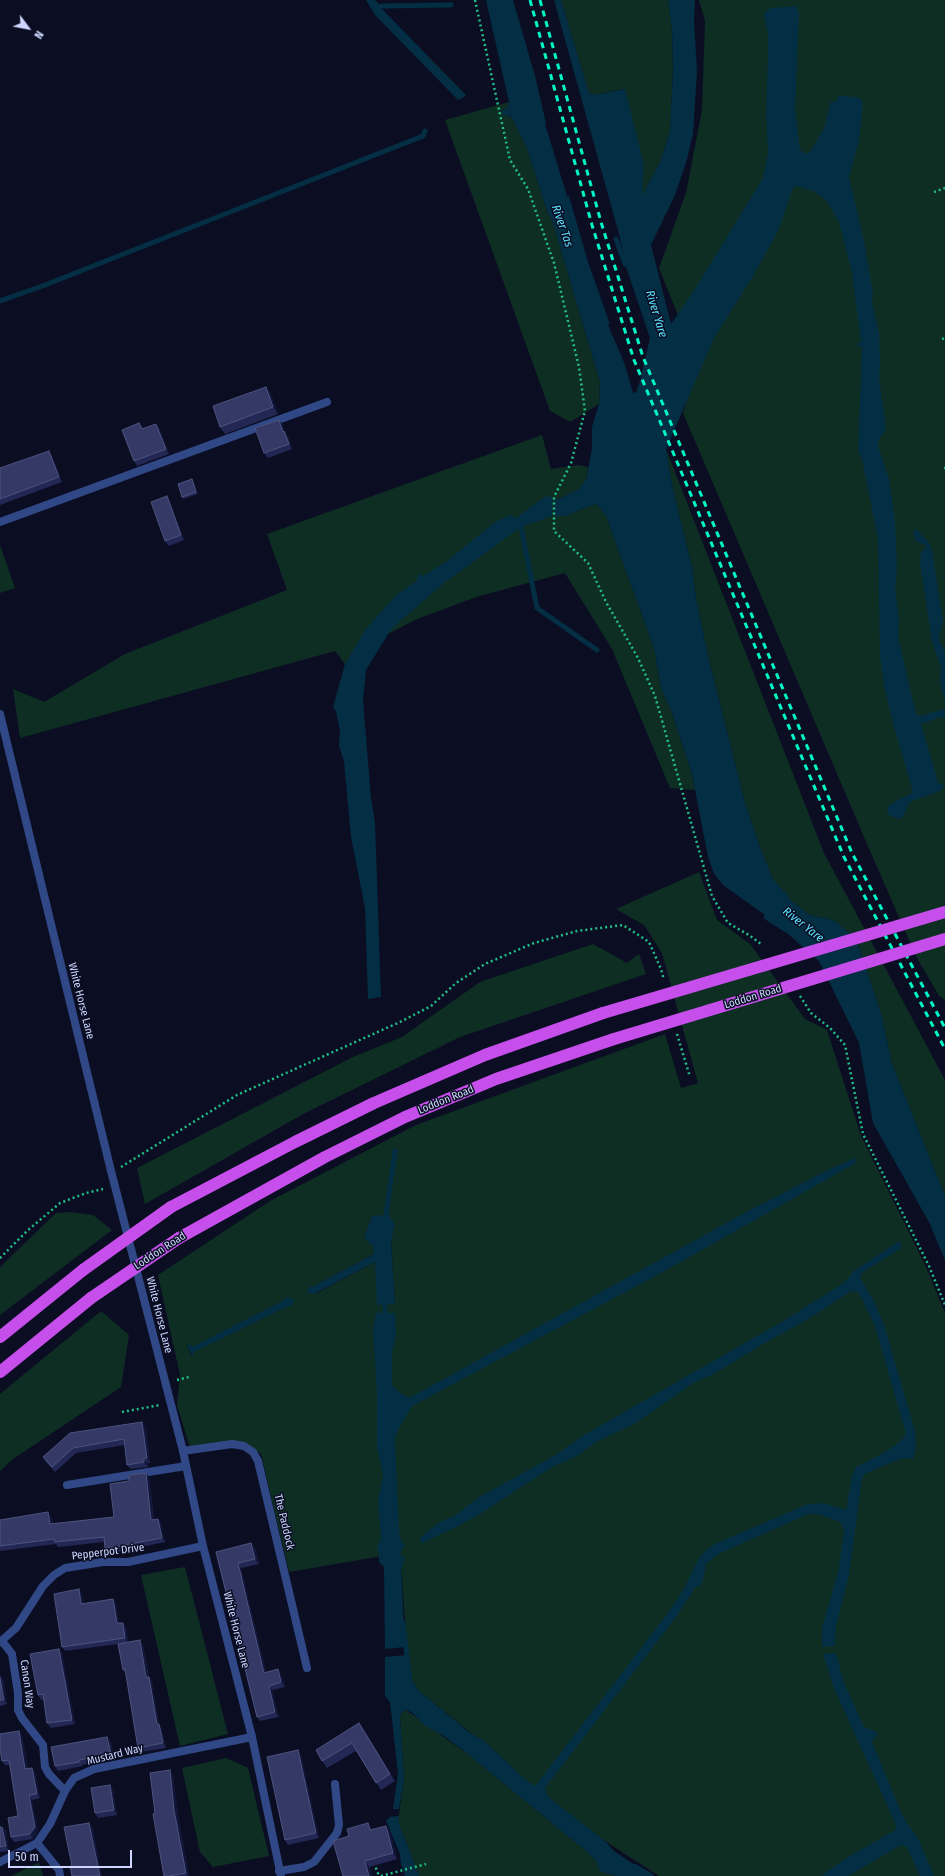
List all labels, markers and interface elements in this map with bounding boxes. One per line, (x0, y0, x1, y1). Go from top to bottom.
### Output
north arrow (8, 8, 48, 48)
text: N (31, 28, 46, 41)
water label: River Tas (548, 203, 576, 249)
water label: River Yare (642, 289, 670, 339)
water label: River Yare (780, 904, 826, 946)
street label: White Horse Lane (65, 961, 97, 1041)
street label: Loddon Road (723, 982, 783, 1012)
street label: Loddon Road (416, 1083, 476, 1117)
street label: Loddon Road (132, 1229, 188, 1273)
street label: White Horse Lane (143, 1275, 175, 1355)
street label: The Paddock (271, 1493, 297, 1551)
street label: Pepperpot Drive (71, 1541, 145, 1563)
street label: White Horse Lane (220, 1590, 252, 1670)
street label: Canon Way (17, 1659, 37, 1709)
street label: Mustard Way (86, 1742, 144, 1768)
scale bar (10, 1842, 134, 1868)
text: 50 m (15, 1850, 39, 1864)

